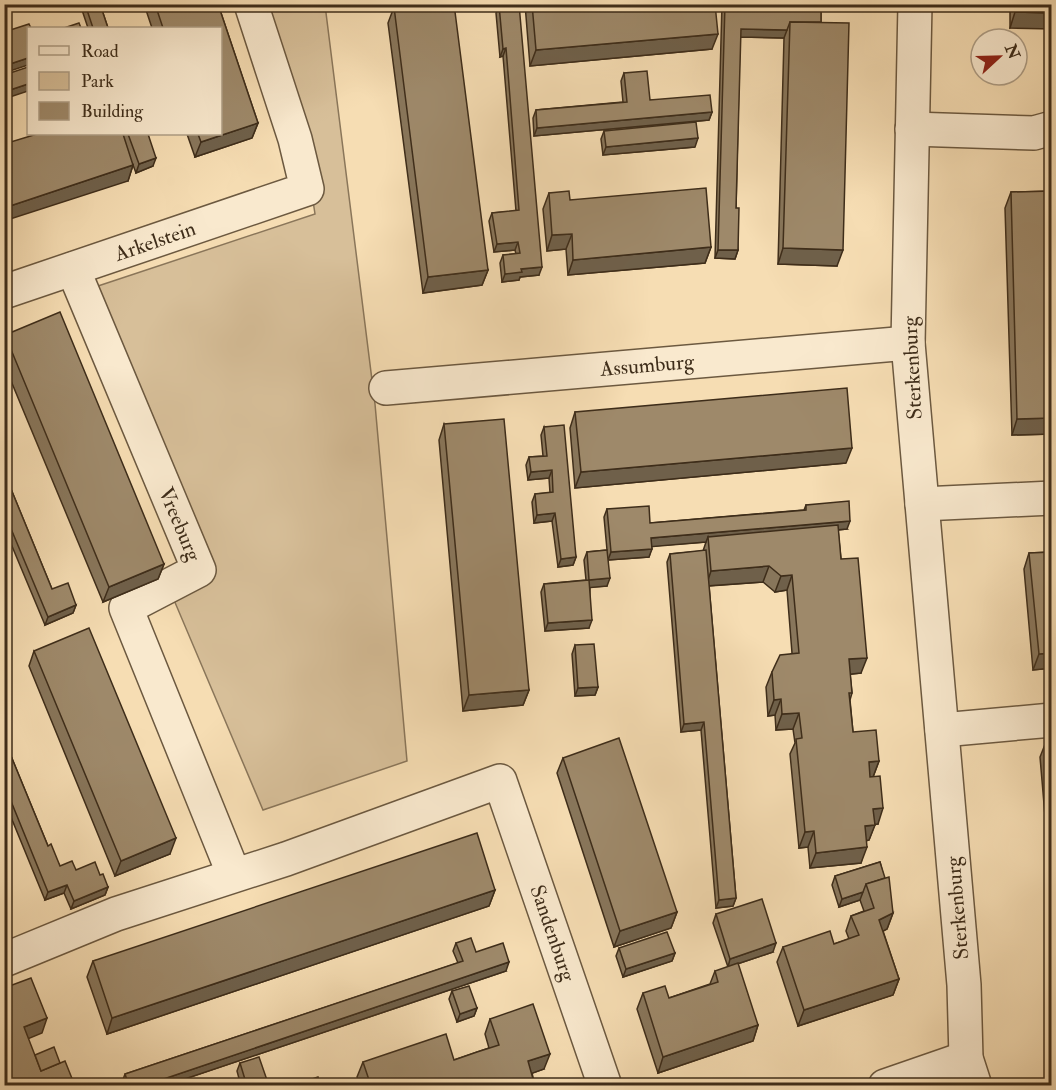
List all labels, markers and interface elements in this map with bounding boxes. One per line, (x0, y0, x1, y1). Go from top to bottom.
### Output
legend (27, 27, 222, 135)
north arrow (969, 27, 1029, 87)
text: Road (81, 40, 119, 63)
text: N (1000, 40, 1024, 63)
text: Park (81, 70, 114, 93)
text: Building (81, 100, 144, 123)
street label: Arkelstein (110, 215, 200, 268)
street label: Sterkenburg (896, 315, 929, 420)
street label: Assumburg (598, 348, 696, 383)
street label: Vreeburg (152, 483, 207, 566)
street label: Sterkenburg (939, 855, 975, 961)
street label: Sandenburg (523, 881, 582, 986)

